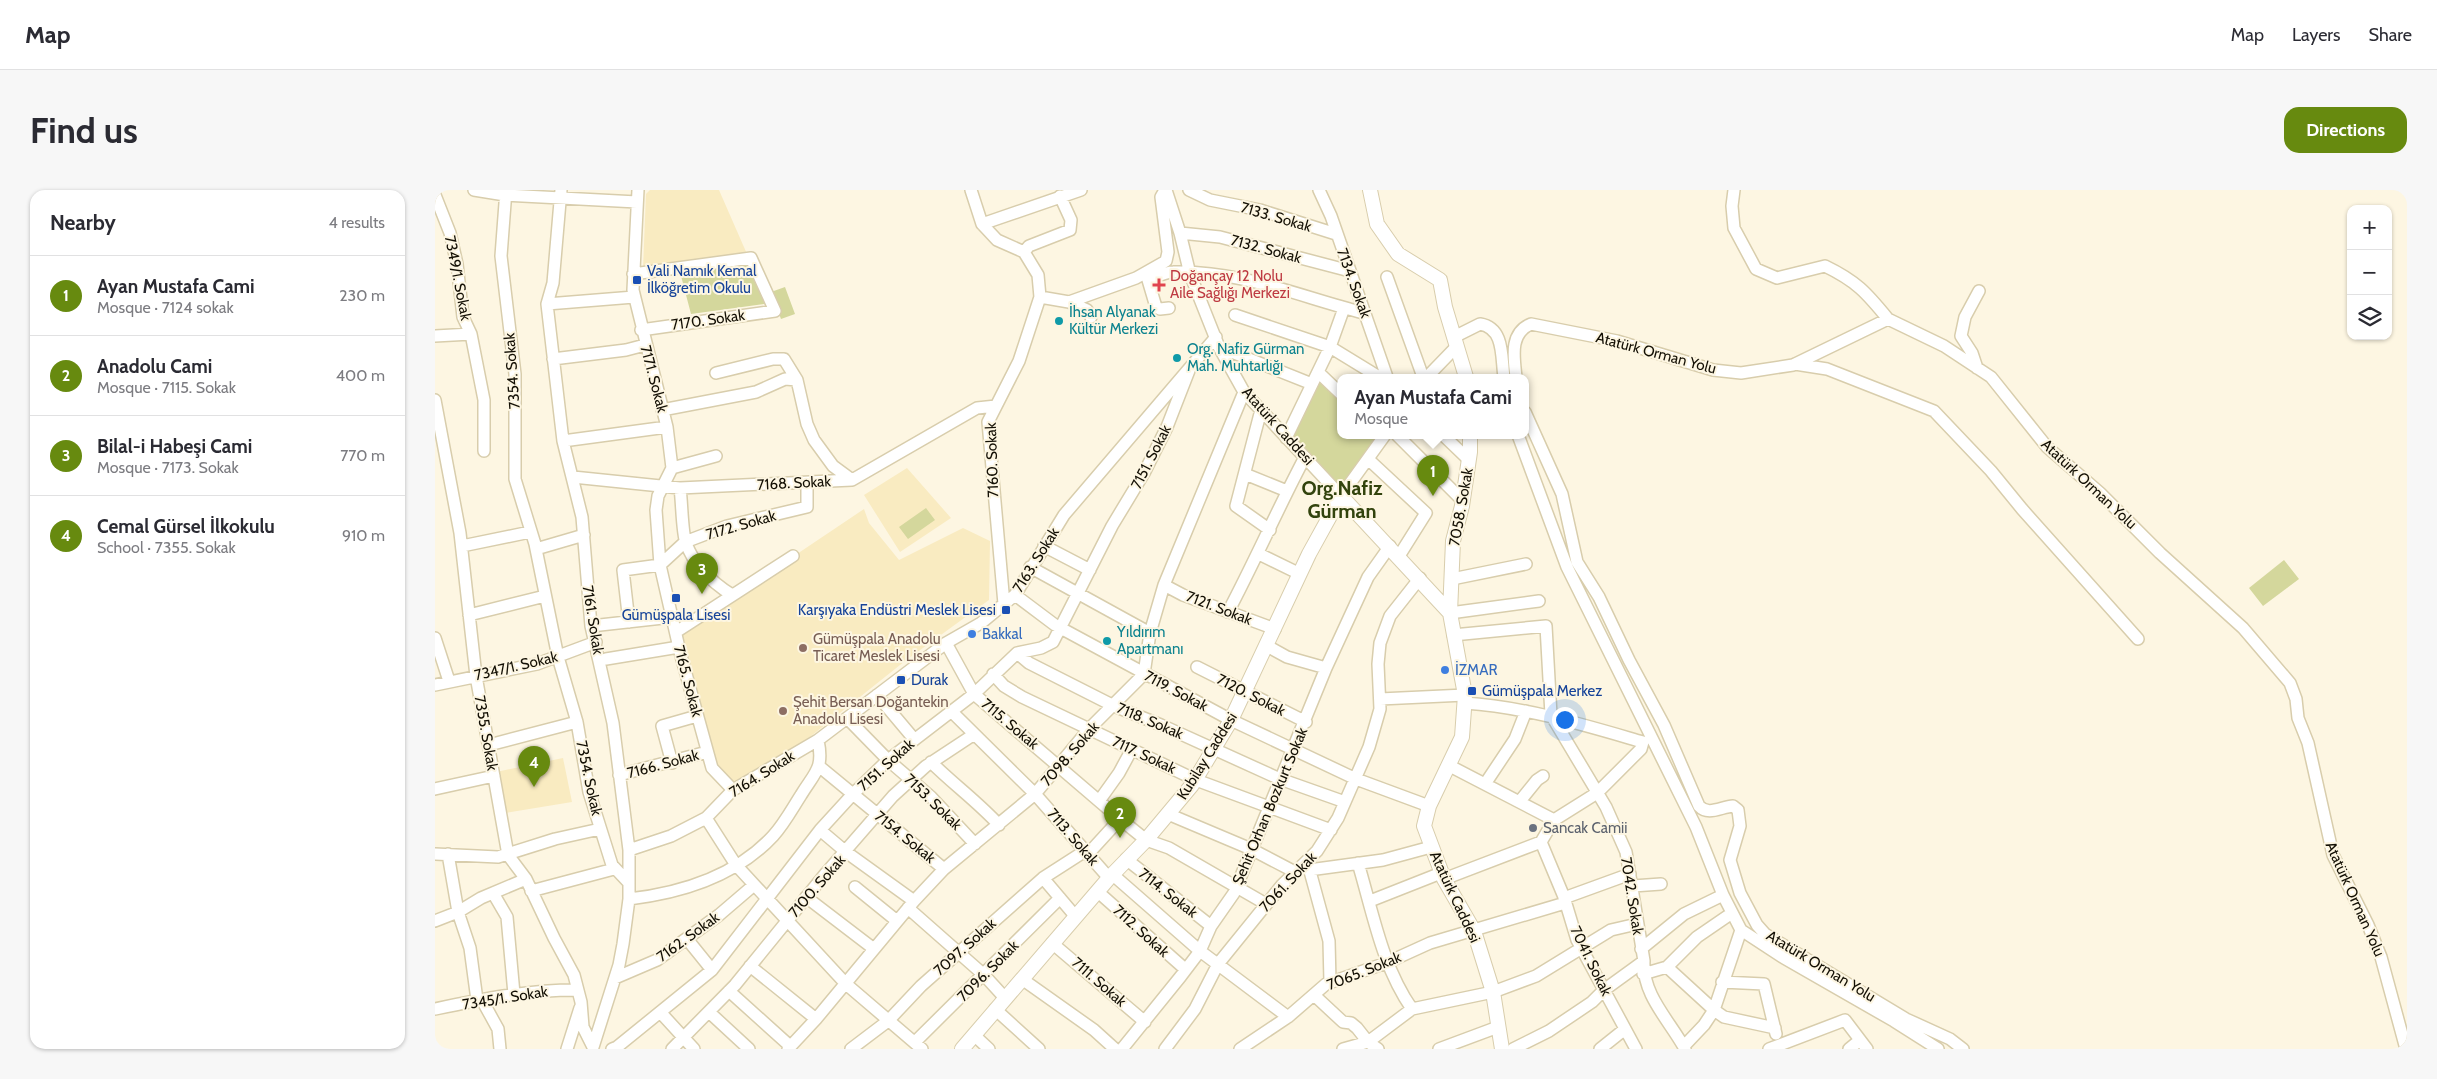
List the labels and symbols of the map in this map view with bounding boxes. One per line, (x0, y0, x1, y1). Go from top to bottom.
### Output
street label: 7133. Sokak (1239, 198, 1314, 236)
street label: 7132. Sokak (1229, 231, 1304, 267)
street label: 7349/1. Sokak (441, 234, 475, 322)
street label: 7134. Sokak (1333, 246, 1375, 321)
place label: Vali Namık Kemal İlköğretim Okulu (647, 262, 757, 297)
place label: Doğançay 12 Nolu Aile Sağlığı Merkezi (1170, 267, 1290, 302)
marker: Vali Namık Kemal İlköğretim Okulu (631, 274, 643, 286)
marker: Doğançay 12 Nolu Aile Sağlığı Merkezi (1152, 278, 1166, 292)
place label: İhsan Alyanak Kültür Merkezi (1069, 302, 1158, 338)
street label: 7170. Sokak (670, 306, 746, 334)
marker: İhsan Alyanak Kültür Merkezi (1053, 315, 1065, 327)
street label: Atatürk Orman Yolu (1594, 328, 1718, 378)
street label: 7354. Sokak (500, 332, 524, 410)
place label: Org. Nafiz Gürman Mah. Muhtarlığı (1187, 340, 1305, 375)
street label: 7171. Sokak (636, 343, 672, 415)
marker: Org. Nafiz Gürman Mah. Muhtarlığı (1171, 352, 1183, 364)
street label: Atatürk Caddesi (1238, 383, 1318, 469)
street label: 7160. Sokak (982, 422, 1002, 498)
street label: 7151. Sokak (1127, 422, 1175, 492)
street label: Atatürk Orman Yolu (2038, 435, 2140, 533)
pin: 1 (1417, 455, 1449, 496)
street label: 7058. Sokak (1445, 466, 1477, 548)
street label: 7168. Sokak (757, 472, 832, 494)
district label: Org.Nafiz Gürman (1301, 476, 1383, 523)
street label: 7172. Sokak (704, 506, 778, 544)
street label: 7163. Sokak (1009, 524, 1063, 596)
pin: 3 (686, 553, 718, 594)
street label: 7161. Sokak (579, 584, 607, 656)
street label: 7121. Sokak (1183, 587, 1255, 629)
marker: Gümüşpala Lisesi (670, 592, 682, 604)
place label: Karşıyaka Endüstri Meslek Lisesi (798, 601, 996, 619)
marker: Karşıyaka Endüstri Meslek Lisesi (1000, 604, 1012, 616)
place label: Gümüşpala Lisesi (622, 606, 730, 624)
place label: Yıldırım Apartmanı (1116, 623, 1184, 658)
place label: Bakkal (982, 625, 1023, 643)
marker: Bakkal (966, 628, 978, 640)
place label: Gümüşpala Anadolu Ticaret Meslek Lisesi (813, 630, 941, 665)
marker: Yıldırım Apartmanı (1101, 635, 1113, 647)
marker: Gümüşpala Anadolu Ticaret Meslek Lisesi (797, 642, 809, 654)
street label: 7165. Sokak (670, 643, 706, 719)
street label: 7347/1. Sokak (473, 648, 560, 684)
place label: İZMAR (1455, 660, 1498, 679)
marker: İZMAR (1439, 664, 1451, 676)
street label: 7119. Sokak (1141, 667, 1211, 715)
street label: 7120. Sokak (1214, 670, 1289, 720)
place label: Durak (911, 671, 949, 689)
marker: Durak (895, 674, 907, 686)
place label: Gümüşpala Merkez (1482, 682, 1602, 700)
marker: Gümüşpala Merkez (1466, 685, 1478, 697)
place label: Şehit Bersan Doğantekin Anadolu Lisesi (793, 693, 949, 728)
street label: 7355. Sokak (471, 694, 502, 772)
street label: 7115. Sokak (978, 695, 1043, 753)
street label: 7118. Sokak (1114, 699, 1186, 743)
marker: Şehit Bersan Doğantekin Anadolu Lisesi (777, 705, 789, 717)
your location (1552, 707, 1578, 733)
street label: Kubilay Caddesi (1173, 709, 1241, 803)
street label: 7098. Sokak (1037, 718, 1103, 790)
street label: Şehit Orhan Bozkurt Sokak (1229, 724, 1311, 887)
street label: 7117. Sokak (1109, 732, 1179, 778)
street label: 7151. Sokak (854, 735, 918, 795)
street label: 7354. Sokak (572, 739, 606, 817)
pin: 4 (518, 746, 550, 787)
street label: 7166. Sokak (625, 746, 701, 782)
street label: 7164. Sokak (726, 747, 798, 801)
street label: 7153. Sokak (901, 770, 966, 834)
pin: 2 (1104, 797, 1136, 838)
street label: 7113. Sokak (1043, 805, 1103, 869)
street label: 7154. Sokak (871, 807, 939, 867)
place label: Sancak Camii (1543, 819, 1627, 837)
marker: Sancak Camii (1527, 822, 1539, 834)
street label: Atatürk Orman Yolu (2322, 839, 2388, 959)
street label: 7061. Sokak (1256, 848, 1320, 916)
street label: Atatürk Caddesi (1426, 848, 1484, 946)
street label: 7100. Sokak (785, 851, 849, 921)
street label: 7042. Sokak (1617, 856, 1647, 936)
street label: 7114. Sokak (1135, 864, 1201, 922)
street label: 7112. Sokak (1109, 901, 1173, 961)
street label: 7162. Sokak (653, 908, 723, 966)
street label: 7097. Sokak (930, 914, 1000, 980)
street label: 7041. Sokak (1566, 923, 1616, 999)
street label: Atatürk Orman Yolu (1763, 926, 1879, 1006)
street label: 7096. Sokak (954, 937, 1022, 1005)
street label: 7065. Sokak (1324, 948, 1404, 994)
street label: 7111. Sokak (1068, 953, 1130, 1011)
street label: 7345/1. Sokak (461, 982, 549, 1014)

